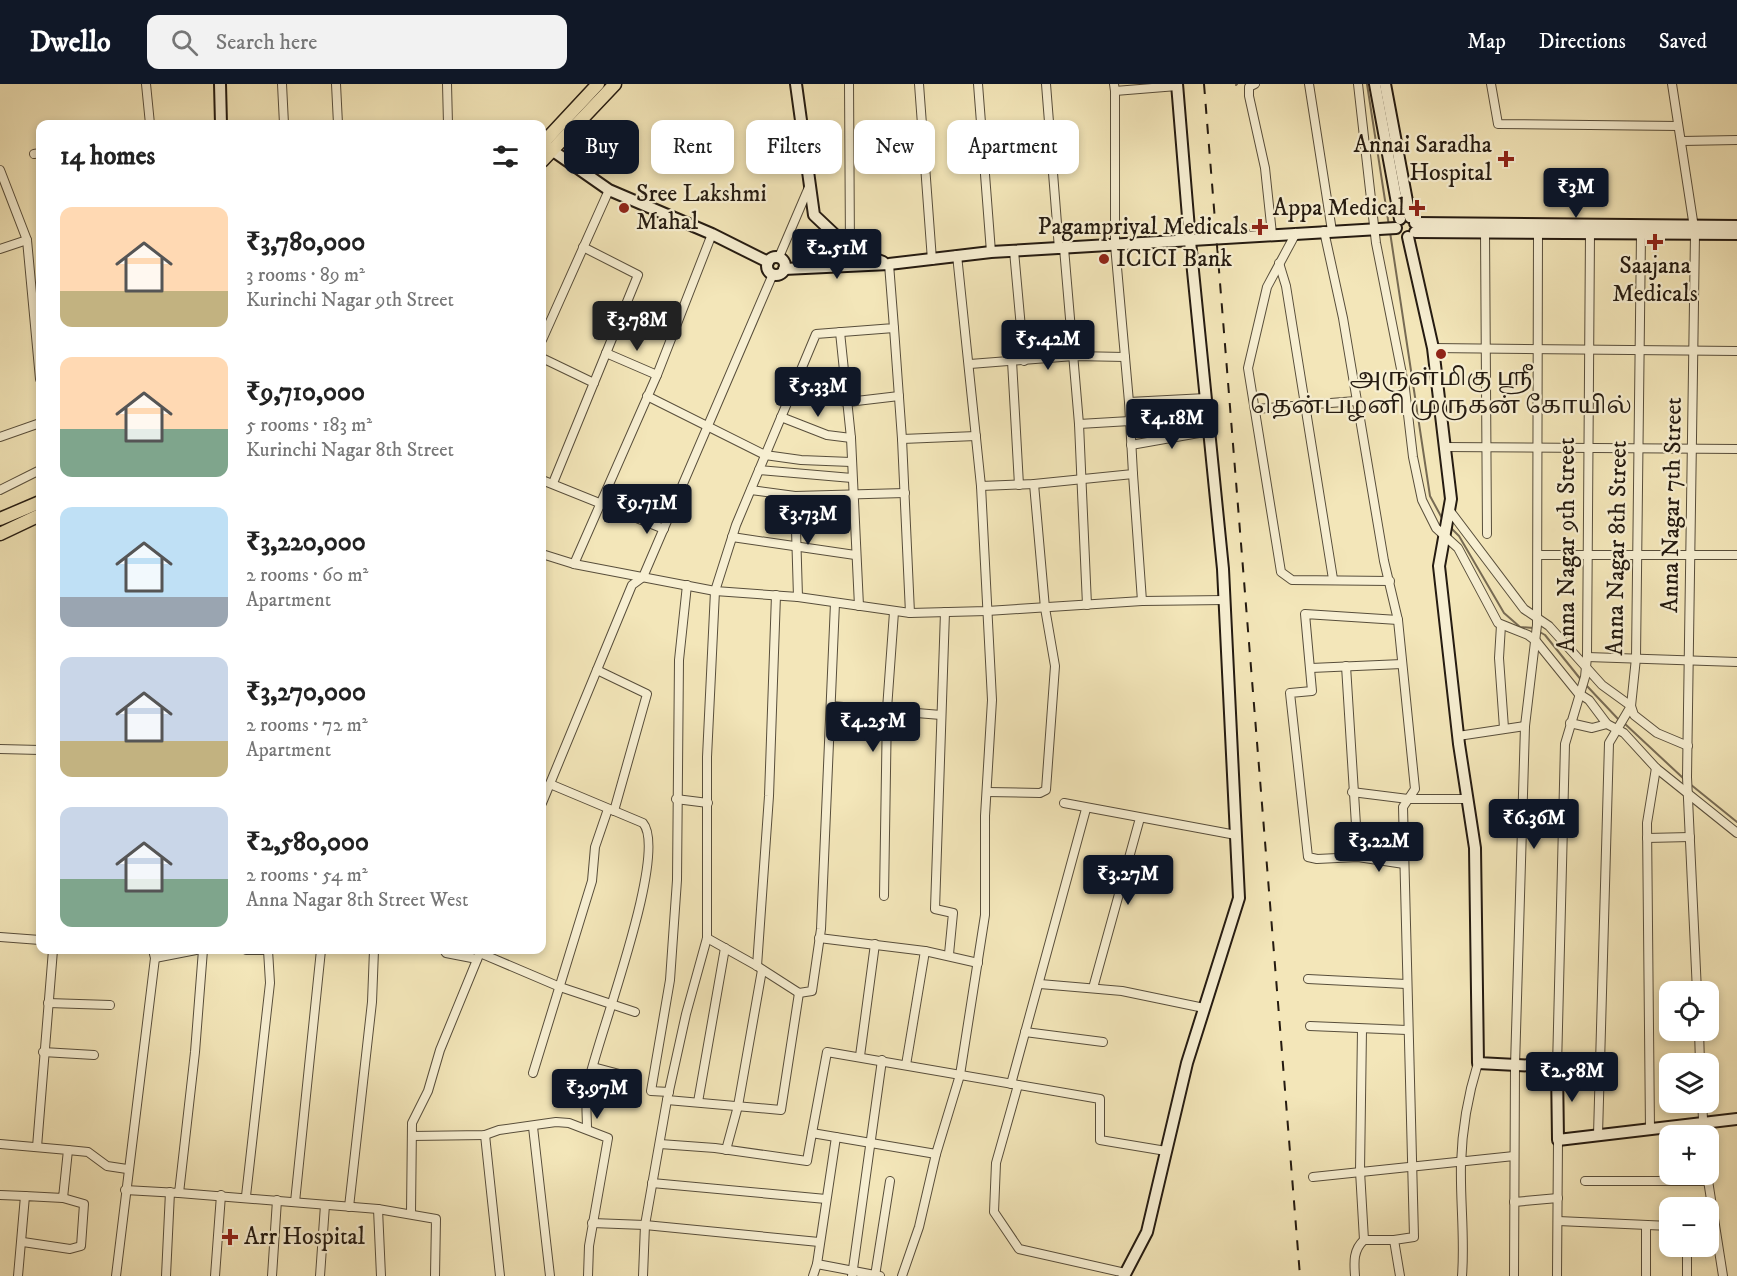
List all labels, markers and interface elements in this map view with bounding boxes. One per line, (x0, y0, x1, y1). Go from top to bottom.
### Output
search box (147, 15, 567, 69)
text: Dwello (30, 25, 111, 60)
icon: search (168, 26, 201, 59)
text: Search here (216, 29, 317, 56)
text: Map (1467, 29, 1506, 55)
text: Directions (1539, 29, 1626, 55)
text: Saved (1659, 29, 1707, 55)
chip: Buy (564, 120, 639, 174)
chip: Rent (651, 120, 734, 174)
chip: Filters (746, 120, 842, 174)
chip: New (854, 120, 935, 174)
chip: Apartment (947, 120, 1079, 174)
place label: Annai Saradha Hospital (1353, 130, 1493, 188)
text: 14 homes (60, 140, 155, 173)
icon: filters (489, 140, 522, 173)
marker: Annai Saradha Hospital (1497, 150, 1515, 168)
pin: ₹3M (1547, 168, 1605, 219)
text: ₹3M (1558, 175, 1594, 200)
place label: Sree Lakshmi Mahal (636, 179, 767, 237)
place label: Appa Medical (1273, 193, 1406, 223)
marker: Sree Lakshmi Mahal (617, 201, 631, 215)
marker: Appa Medical (1410, 201, 1424, 215)
place label: Pagampriyal Medicals (1037, 212, 1248, 242)
marker: Pagampriyal Medicals (1253, 220, 1267, 234)
text: ₹3,780,000 (246, 226, 365, 259)
pin: ₹2.51M (788, 229, 886, 280)
icon: home (108, 231, 180, 303)
marker: Saajana Medicals (1648, 235, 1662, 249)
text: ₹2.51M (806, 236, 868, 261)
place label: ICICI Bank (1116, 244, 1232, 274)
place label: Saajana Medicals (1612, 251, 1698, 309)
marker: ICICI Bank (1097, 252, 1111, 266)
text: 3 rooms · 89 m² (246, 263, 365, 288)
text: Kurinchi Nagar 9th Street (246, 288, 454, 313)
pin: ₹3.78M (588, 301, 686, 352)
text: ₹3.78M (606, 308, 668, 333)
pin: ₹5.42M (999, 320, 1097, 371)
text: ₹5.42M (1015, 327, 1081, 352)
marker: அருள்மிகு ஶ்ரீ தென்பழனி முருகன் கோயில் (1434, 347, 1448, 361)
place label: அருள்மிகு ஶ்ரீ தென்பழனி முருகன் கோயில் (1250, 363, 1632, 422)
pin: ₹5.33M (769, 367, 867, 418)
text: ₹5.33M (789, 374, 847, 399)
text: ₹9,710,000 (246, 376, 365, 409)
icon: home (108, 381, 180, 453)
street label: Anna Nagar 7th Street (1655, 397, 1689, 613)
pin: ₹4.18M (1123, 399, 1221, 450)
text: ₹4.18M (1140, 406, 1204, 431)
text: 5 rooms · 183 m² (246, 413, 372, 438)
street label: Anna Nagar 9th Street (1552, 437, 1582, 653)
text: Kurinchi Nagar 8th Street (246, 438, 454, 463)
street label: Anna Nagar 8th Street (1600, 440, 1634, 656)
pin: ₹9.71M (598, 484, 696, 535)
text: ₹9.71M (617, 491, 677, 516)
pin: ₹3.73M (759, 495, 857, 546)
text: ₹3.73M (779, 502, 837, 527)
text: ₹3,220,000 (246, 526, 366, 559)
icon: home (108, 531, 180, 603)
text: 2 rooms · 60 m² (246, 563, 368, 588)
text: Apartment (246, 588, 331, 613)
text: ₹3,270,000 (246, 676, 366, 709)
icon: home (108, 681, 180, 753)
pin: ₹4.25M (824, 702, 922, 753)
text: ₹4.25M (840, 709, 906, 734)
text: 2 rooms · 72 m² (246, 713, 368, 738)
text: Apartment (246, 738, 331, 763)
pin: ₹6.36M (1485, 799, 1583, 850)
text: ₹6.36M (1503, 806, 1565, 831)
pin: ₹3.22M (1330, 822, 1428, 873)
text: ₹2,580,000 (246, 826, 369, 859)
text: ₹3.22M (1348, 829, 1410, 854)
icon: home (108, 831, 180, 903)
pin: ₹3.27M (1079, 855, 1177, 906)
text: ₹3.27M (1097, 862, 1159, 887)
text: 2 rooms · 54 m² (246, 863, 368, 888)
text: Anna Nagar 8th Street West (246, 888, 468, 913)
map controls (1659, 981, 1719, 1257)
button: locate (1659, 981, 1719, 1041)
pin: ₹2.58M (1523, 1052, 1621, 1103)
button: layers (1659, 1053, 1719, 1113)
text: ₹2.58M (1540, 1059, 1604, 1084)
pin: ₹3.97M (548, 1069, 646, 1120)
text: ₹3.97M (566, 1076, 628, 1101)
button: + (1659, 1125, 1719, 1185)
button: − (1659, 1197, 1719, 1257)
place label: Arr Hospital (244, 1222, 366, 1252)
marker: Arr Hospital (221, 1228, 239, 1246)

